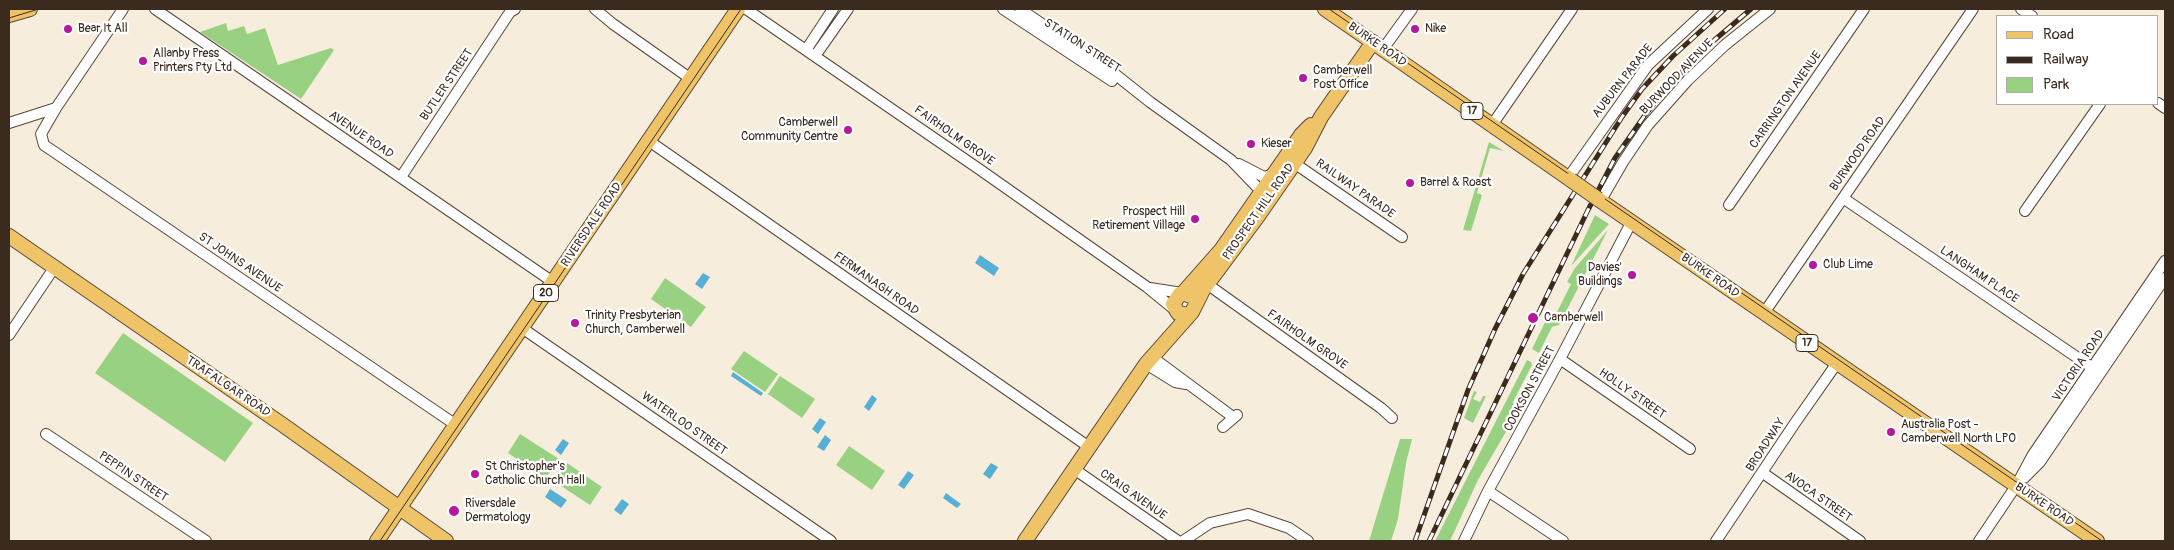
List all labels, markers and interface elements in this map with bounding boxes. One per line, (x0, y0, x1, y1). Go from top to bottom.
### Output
legend (1996, 15, 2159, 105)
street label: STATION STREET (1041, 16, 1123, 76)
street label: BURKE ROAD (1345, 20, 1409, 70)
place label: Bear It All (78, 22, 127, 36)
place label: Nike (1425, 22, 1446, 36)
marker: Bear It All (62, 23, 74, 35)
marker: Nike (1409, 23, 1421, 35)
text: Road (2043, 25, 2074, 44)
street label: BURWOOD AVENUE (1637, 36, 1717, 118)
street label: AUBURN PARADE (1590, 41, 1656, 121)
street label: BUTLER STREET (418, 46, 476, 124)
place label: Allanby Press Printers Pty Ltd (153, 47, 232, 75)
street label: CARRINGTON AVENUE (1747, 48, 1825, 152)
text: Railway (2043, 50, 2088, 69)
marker: Allanby Press Printers Pty Ltd (137, 55, 149, 67)
place label: Camberwell Post Office (1313, 64, 1372, 92)
marker: Camberwell Post Office (1297, 72, 1309, 84)
text: Park (2043, 75, 2069, 94)
road number: 17 (1461, 102, 1483, 120)
street label: FAIRHOLM GROVE (911, 103, 997, 169)
street label: AVENUE ROAD (326, 108, 396, 162)
street label: BURWOOD ROAD (1827, 114, 1889, 194)
place label: Camberwell Community Centre (741, 116, 838, 144)
marker: Camberwell Community Centre (842, 124, 854, 136)
place label: Kieser (1261, 137, 1292, 151)
marker: Kieser (1245, 138, 1257, 150)
street label: RAILWAY PARADE (1313, 156, 1397, 222)
street label: PROSPECT HILL ROAD (1220, 161, 1298, 263)
place label: Barrel & Roast (1420, 176, 1491, 190)
marker: Barrel & Roast (1404, 177, 1416, 189)
street label: RIVERSDALE ROAD (558, 180, 626, 270)
place label: Prospect Hill Retirement Village (1092, 205, 1185, 233)
marker: Prospect Hill Retirement Village (1189, 213, 1201, 225)
street label: ST JOHNS AVENUE (196, 230, 284, 296)
street label: LANGHAM PLACE (1937, 243, 2021, 307)
street label: FERMANAGH ROAD (831, 249, 921, 319)
street label: BURKE ROAD (1678, 251, 1742, 301)
place label: Club Lime (1823, 258, 1873, 272)
marker: Club Lime (1807, 259, 1819, 271)
place label: Davies' Buildings (1578, 261, 1622, 289)
marker: Davies' Buildings (1626, 269, 1638, 281)
road number: 20 (534, 284, 558, 302)
street label: FAIRHOLM GROVE (1264, 307, 1350, 373)
place label: Trinity Presbyterian Church, Camberwell (585, 309, 685, 337)
marker: Camberwell (1526, 311, 1540, 325)
place label: Camberwell (1544, 311, 1603, 325)
marker: Trinity Presbyterian Church, Camberwell (569, 317, 581, 329)
street label: VICTORIA ROAD (2050, 328, 2108, 404)
road number: 17 (1796, 334, 1818, 352)
street label: COOKSON STREET (1501, 344, 1559, 434)
street label: TRAFALGAR ROAD (183, 354, 273, 420)
street label: HOLLY STREET (1596, 366, 1668, 422)
street label: WATERLOO STREET (639, 389, 729, 459)
street label: BROADWAY (1743, 416, 1789, 474)
place label: Australia Post - Camberwell North LPO (1901, 418, 2016, 446)
marker: Australia Post - Camberwell North LPO (1885, 426, 1897, 438)
street label: PEPPIN STREET (96, 449, 170, 505)
place label: St Christopher's Catholic Church Hall (485, 460, 585, 488)
street label: CRAIG AVENUE (1097, 467, 1169, 523)
marker: St Christopher's Catholic Church Hall (469, 468, 481, 480)
street label: AVOCA STREET (1782, 469, 1854, 525)
street label: BURKE ROAD (2012, 480, 2076, 530)
place label: Riversdale Dermatology (465, 497, 530, 525)
marker: Riversdale Dermatology (447, 504, 461, 518)

